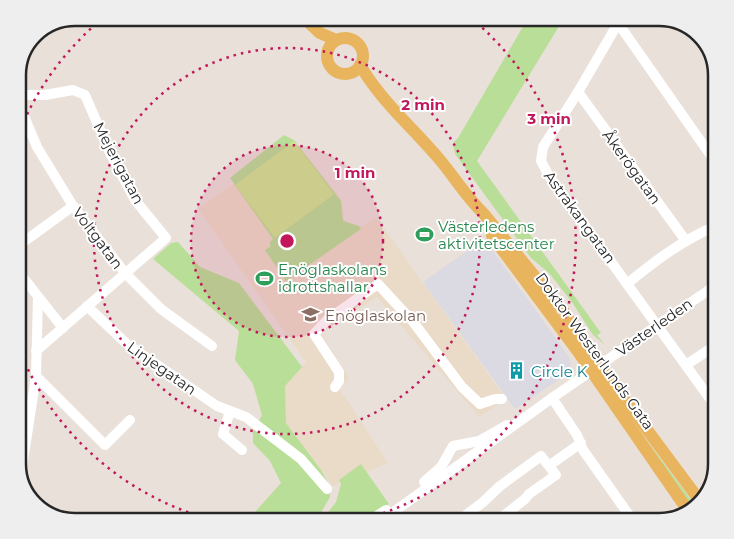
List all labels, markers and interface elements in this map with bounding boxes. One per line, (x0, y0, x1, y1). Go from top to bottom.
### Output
text: 2 min (401, 95, 445, 114)
text: 3 min (526, 109, 571, 128)
street label: Mejerigatan (89, 119, 149, 207)
street label: Åkerögatan (599, 126, 665, 208)
text: 1 min (335, 163, 375, 182)
street label: Astrakangatan (540, 167, 620, 267)
street label: Voltgatan (69, 203, 127, 273)
place label: Västerledens aktivitetscenter (438, 217, 555, 253)
sports icon: Västerledens aktivitetscenter (414, 225, 434, 245)
centre of rings (278, 232, 296, 250)
place label: Enöglaskolans idrottshallar (278, 260, 386, 296)
sports icon: Enöglaskolans idrottshallar (254, 268, 274, 288)
street label: Doktor Westerlunds Gata (532, 269, 658, 433)
street label: Västerleden (612, 294, 696, 360)
school or university icon: Enöglaskolan (301, 305, 321, 325)
place label: Enöglaskolan (325, 306, 426, 325)
street label: Linjegatan (124, 337, 200, 399)
building icon: Circle K (507, 361, 527, 381)
place label: Circle K (531, 362, 588, 381)

